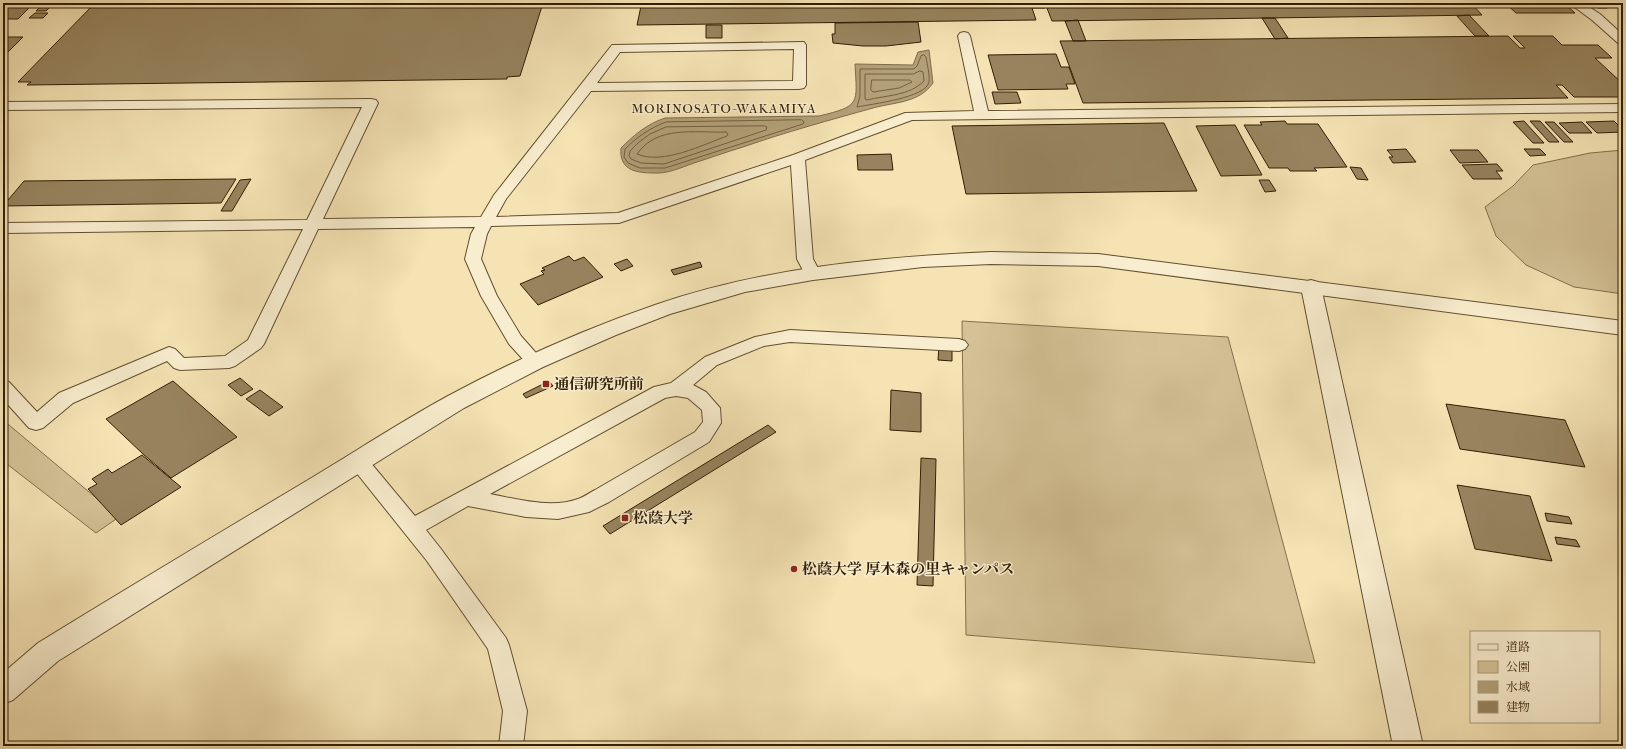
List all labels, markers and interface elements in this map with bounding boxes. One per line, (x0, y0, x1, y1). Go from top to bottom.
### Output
district label: MORINOSATO-WAKAMIYA (631, 101, 817, 116)
place label: 通信研究所前 (554, 375, 644, 393)
marker: 通信研究所前 (541, 379, 551, 389)
place label: 松蔭大学 (633, 509, 693, 527)
marker: 松蔭大学 (620, 513, 630, 523)
place label: 松蔭大学 厚木森の里キャンパス (802, 560, 1014, 578)
marker: 松蔭大学 厚木森の里キャンパス (789, 564, 799, 574)
legend (1470, 631, 1600, 723)
text: 道路 (1506, 640, 1530, 654)
text: 公園 (1506, 660, 1530, 674)
text: 水域 (1506, 680, 1530, 694)
text: 建物 (1506, 700, 1530, 714)

